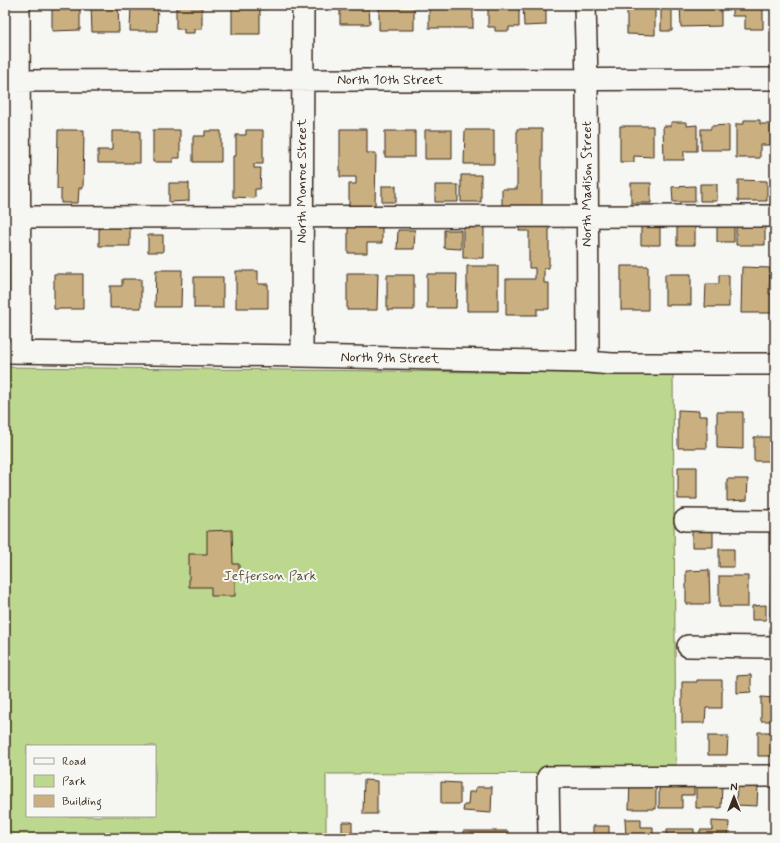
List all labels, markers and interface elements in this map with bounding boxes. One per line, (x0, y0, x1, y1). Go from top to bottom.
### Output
street label: North 10th Street (337, 71, 444, 89)
street label: North Monroe Street (293, 118, 311, 243)
street label: North Madison Street (578, 121, 596, 247)
street label: North 9th Street (340, 348, 440, 368)
park label: Jefferson Park (223, 567, 317, 585)
legend (26, 745, 156, 817)
text: Road (62, 754, 86, 770)
text: Park (62, 774, 86, 790)
north arrow (714, 777, 754, 817)
text: N (730, 781, 738, 795)
text: Building (62, 794, 102, 811)

